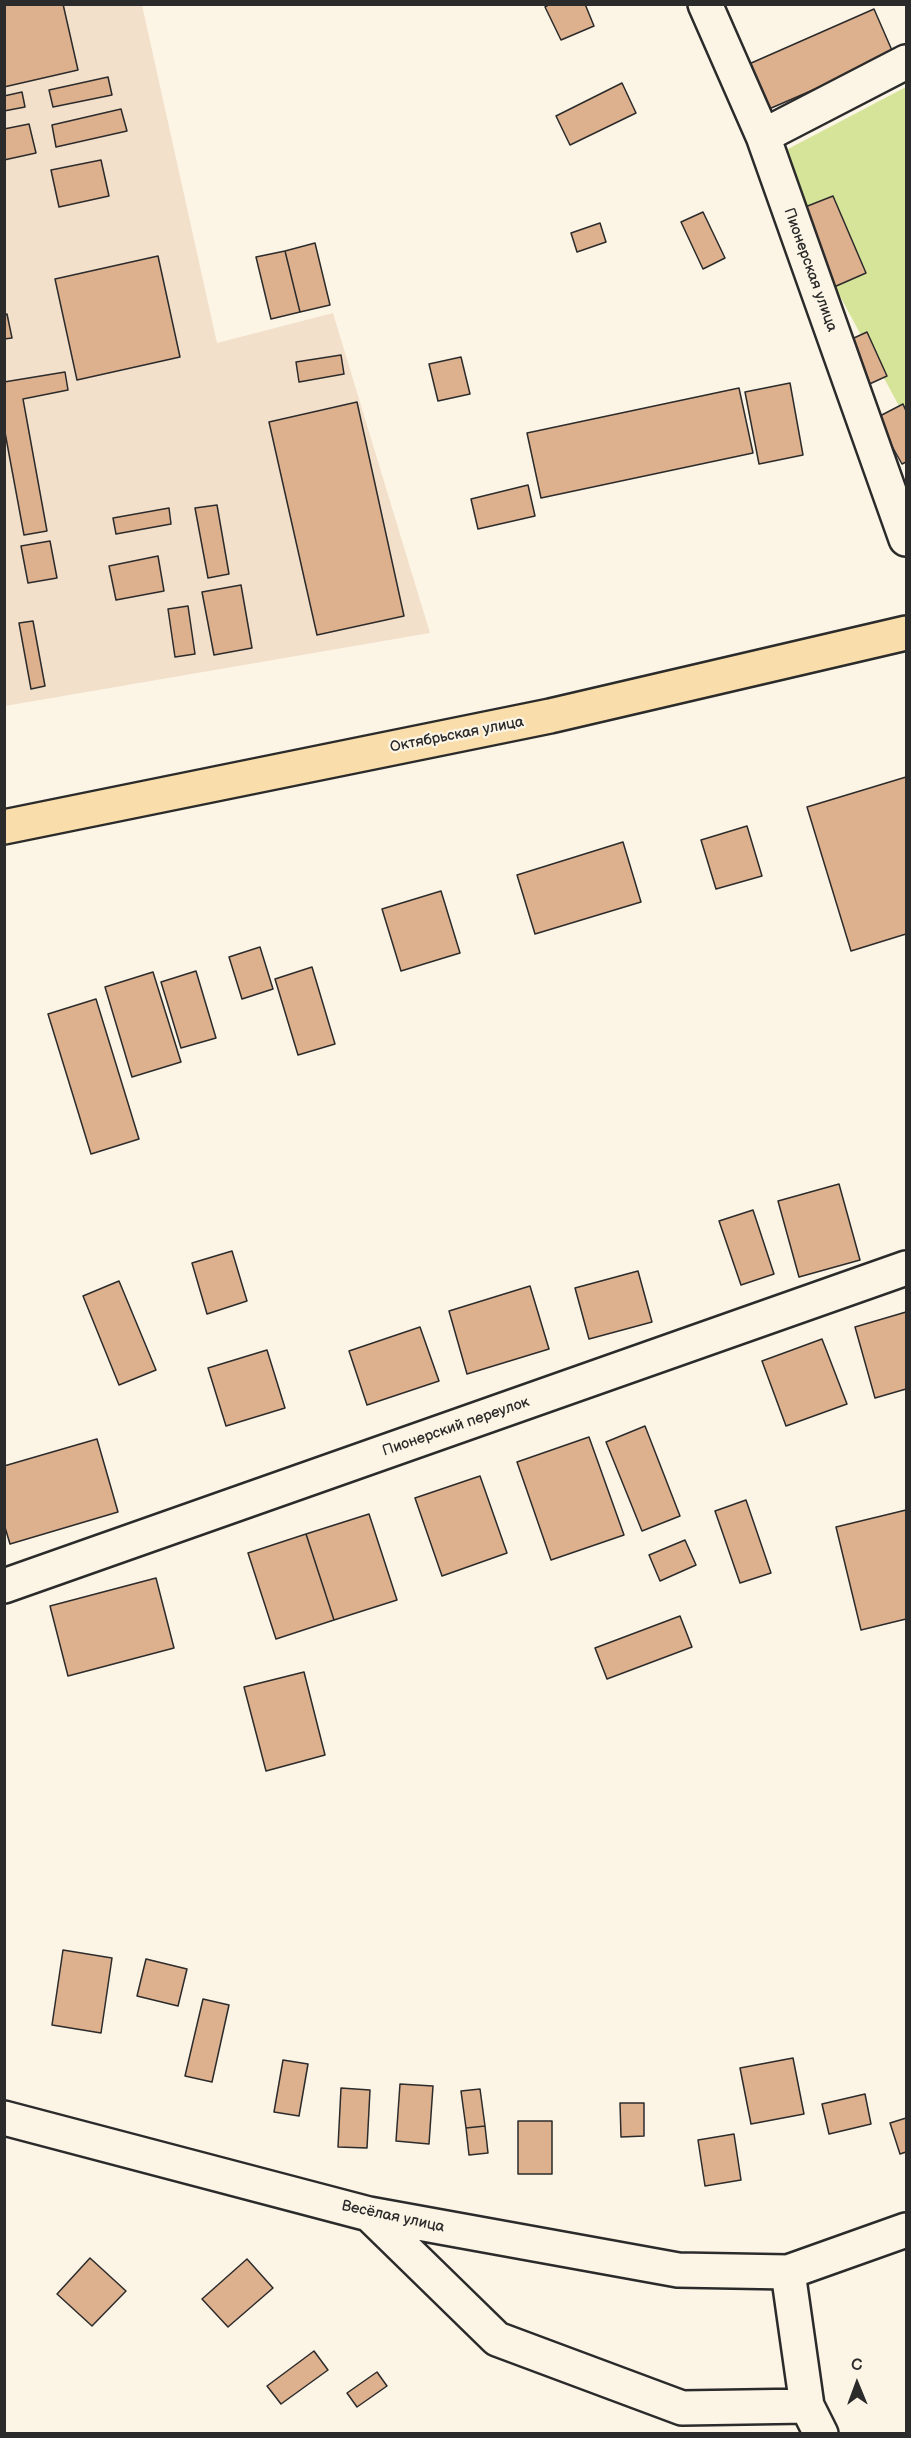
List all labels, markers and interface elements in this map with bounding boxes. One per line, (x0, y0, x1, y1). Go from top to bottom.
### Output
street label: Пионерская улица (779, 206, 841, 334)
street label: Октябрьская улица (389, 713, 525, 757)
street label: Пионерский переулок (380, 1393, 532, 1461)
street label: Весёлая улица (340, 2197, 446, 2237)
north arrow (827, 2354, 887, 2414)
text: С (851, 2356, 862, 2375)

